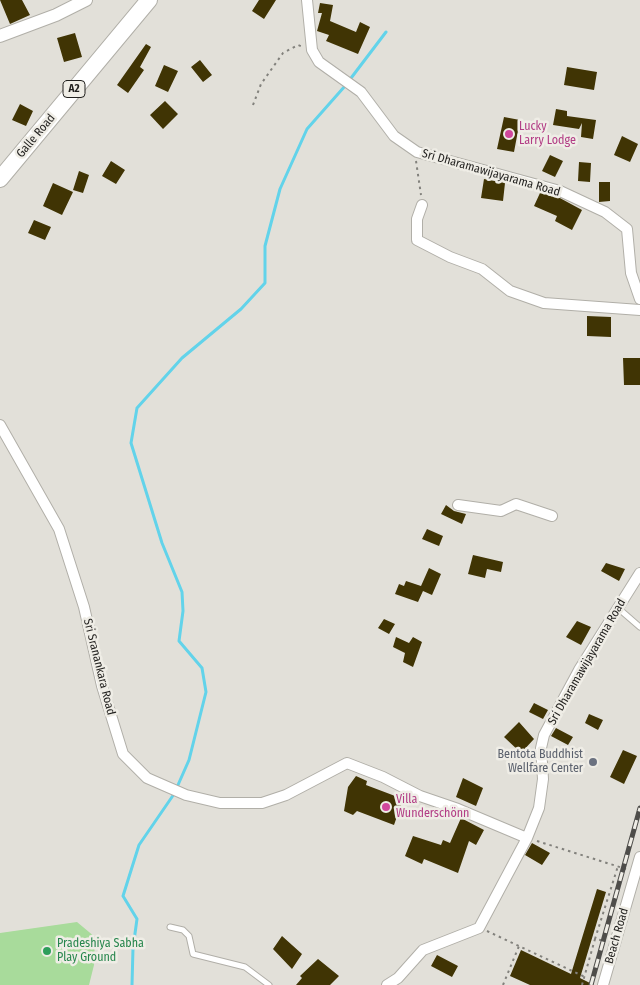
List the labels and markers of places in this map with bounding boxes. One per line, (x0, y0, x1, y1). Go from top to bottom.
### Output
place label: Lucky Larry Lodge (519, 120, 576, 148)
marker: Lucky Larry Lodge (503, 128, 515, 140)
place label: Bentota Buddhist Wellfare Center (497, 748, 583, 776)
marker: Bentota Buddhist Wellfare Center (587, 756, 599, 768)
place label: Villa Wunderschönn (396, 793, 469, 821)
marker: Villa Wunderschönn (380, 801, 392, 813)
place label: Pradeshiya Sabha Play Ground (57, 937, 144, 965)
marker: Pradeshiya Sabha Play Ground (41, 945, 53, 957)

